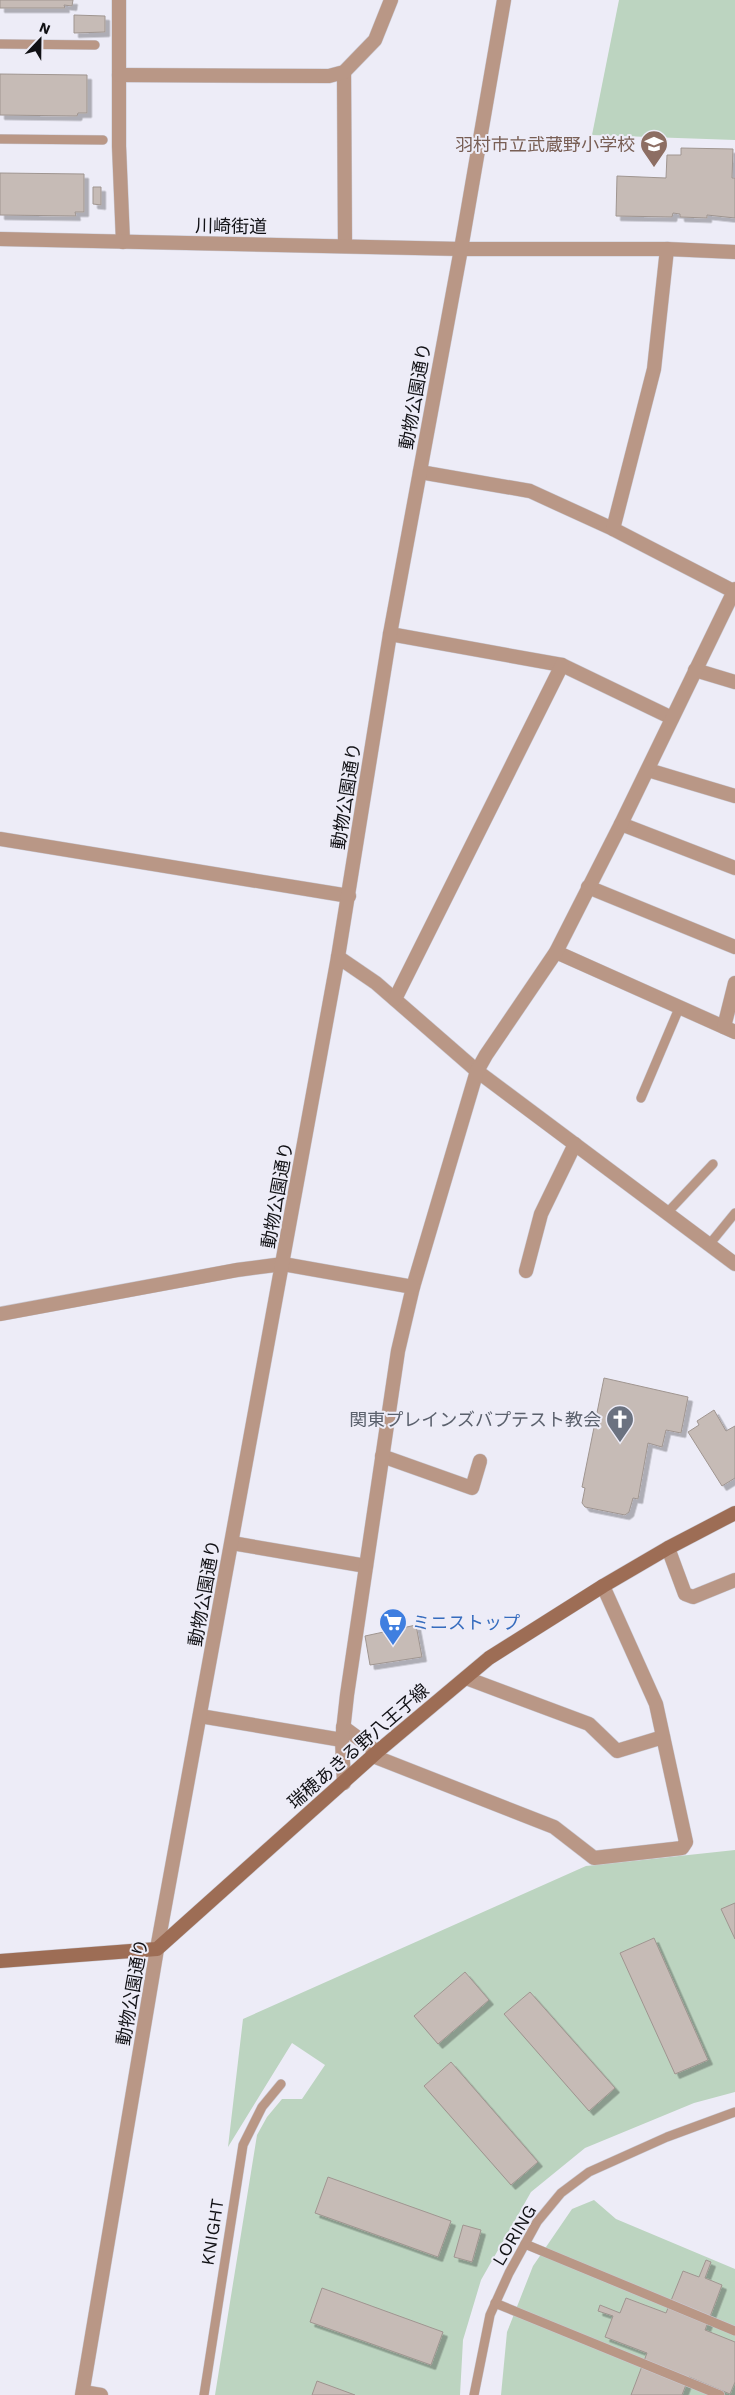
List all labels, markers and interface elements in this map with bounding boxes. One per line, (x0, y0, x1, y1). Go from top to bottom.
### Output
north arrow (15, 15, 65, 65)
text: N (37, 19, 53, 37)
school or university icon: 羽村市立武蔵野小学校 (639, 129, 669, 168)
place label: 羽村市立武蔵野小学校 (455, 134, 635, 155)
street label: 川崎街道 (195, 215, 267, 237)
street label: 動物公園通り (395, 341, 435, 451)
street label: 動物公園通り (327, 741, 365, 851)
street label: 動物公園通り (257, 1140, 297, 1250)
church icon: 関東プレインズバプテスト教会 (605, 1404, 635, 1443)
place label: 関東プレインズバプテスト教会 (349, 1409, 601, 1430)
street label: 動物公園通り (184, 1538, 224, 1648)
supermarket icon: ミニストップ (378, 1607, 408, 1646)
place label: ミニストップ (412, 1612, 520, 1633)
street label: 瑞穂あきる野八王子線 (283, 1679, 433, 1813)
street label: 動物公園通り (112, 1937, 152, 2047)
street label: KNIGHT (196, 2197, 228, 2267)
street label: LORING (488, 2201, 540, 2269)

